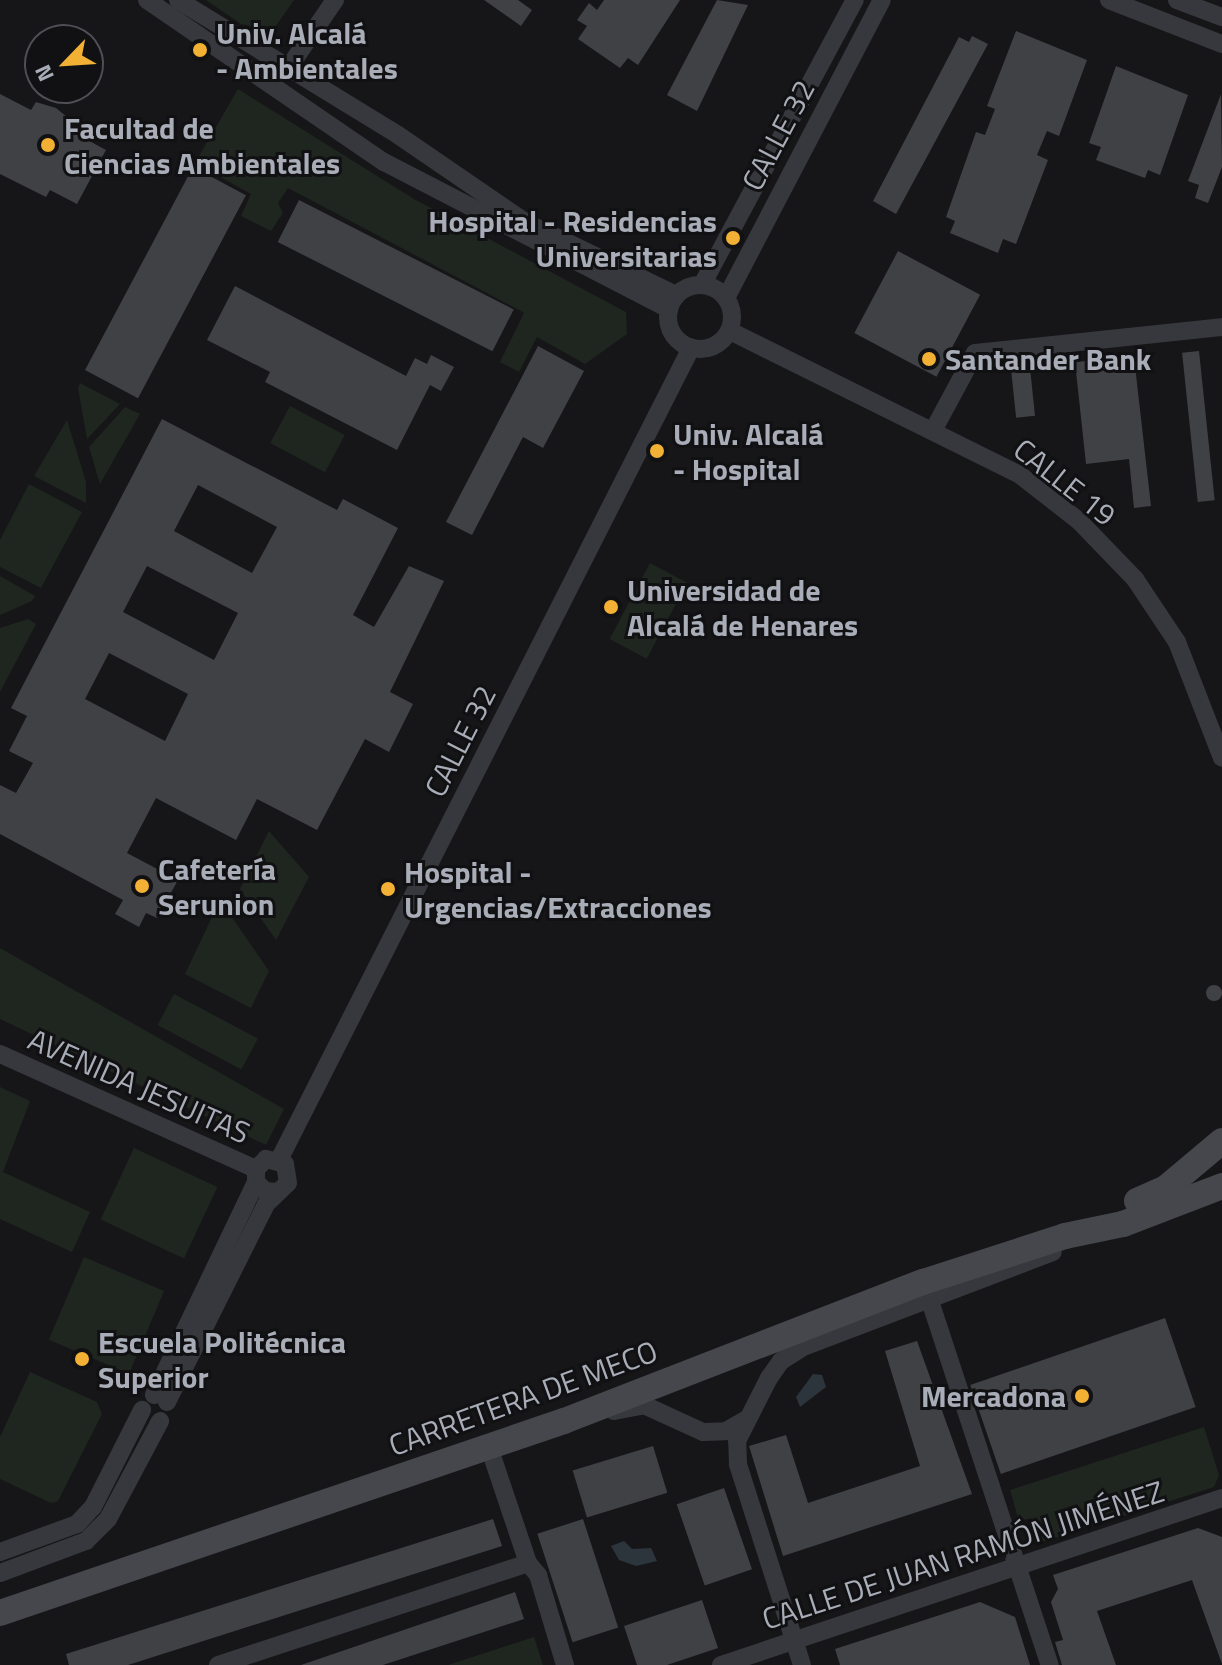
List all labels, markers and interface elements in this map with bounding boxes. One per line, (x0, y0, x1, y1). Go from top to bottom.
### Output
place label: Univ. Alcalá - Ambientales (216, 15, 398, 86)
north arrow (24, 24, 104, 104)
marker: Univ. Alcalá - Ambientales (191, 41, 209, 59)
text: N (25, 59, 63, 87)
street label: CALLE 32 (734, 74, 822, 196)
place label: Facultad de Ciencias Ambientales (64, 110, 340, 180)
marker: Facultad de Ciencias Ambientales (39, 136, 57, 154)
place label: Hospital - Residencias Universitarias (428, 203, 717, 274)
marker: Hospital - Residencias Universitarias (724, 229, 742, 247)
place label: Santander Bank (945, 341, 1151, 377)
marker: Santander Bank (920, 350, 938, 368)
place label: Univ. Alcalá - Hospital (673, 416, 824, 486)
street label: CALLE 19 (1007, 431, 1123, 533)
marker: Univ. Alcalá - Hospital (648, 442, 666, 460)
place label: Universidad de Alcalá de Henares (627, 572, 858, 642)
marker: Universidad de Alcalá de Henares (602, 598, 620, 616)
street label: CALLE 32 (417, 679, 503, 803)
place label: Cafetería Serunion (158, 851, 276, 922)
place label: Hospital - Urgencias/Extracciones (404, 854, 712, 924)
marker: Cafetería Serunion (133, 877, 151, 895)
marker: Hospital - Urgencias/Extracciones (379, 880, 397, 898)
street label: AVENIDA JESUITAS (23, 1021, 255, 1151)
place label: Escuela Politécnica Superior (98, 1324, 346, 1394)
street label: CARRETERA DE MECO (384, 1333, 662, 1463)
marker: Escuela Politécnica Superior (73, 1350, 91, 1368)
place label: Mercadona (921, 1378, 1066, 1414)
marker: Mercadona (1073, 1387, 1091, 1405)
street label: CALLE DE JUAN RAMÓN JIMÉNEZ (758, 1473, 1168, 1637)

